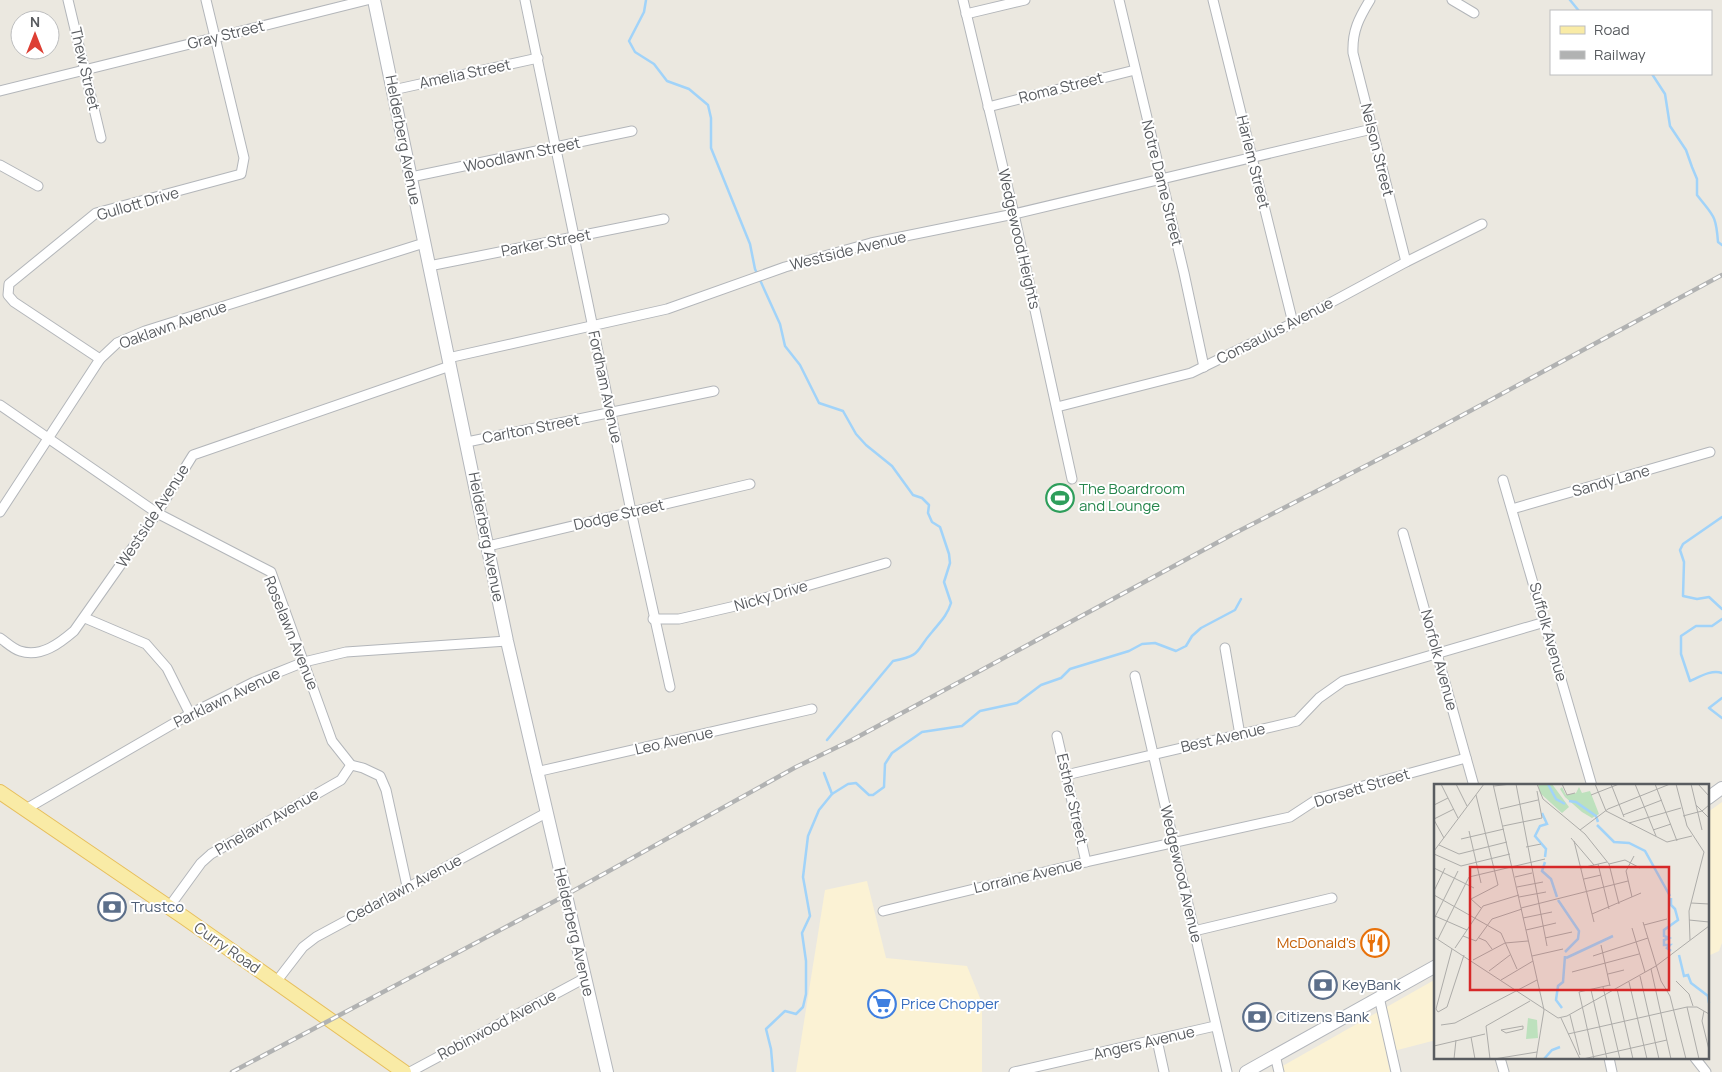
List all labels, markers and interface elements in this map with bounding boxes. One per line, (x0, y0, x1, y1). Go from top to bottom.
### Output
north arrow (10, 10, 60, 60)
legend (1550, 10, 1712, 75)
text: N (30, 12, 40, 31)
street label: Gray Street (185, 15, 267, 54)
text: Road (1594, 19, 1630, 40)
street label: Thew Street (66, 25, 105, 113)
text: Railway (1594, 44, 1646, 65)
street label: Amelia Street (417, 54, 513, 93)
street label: Roma Street (1016, 67, 1105, 108)
street label: Helderberg Avenue (381, 73, 426, 207)
street label: Nelson Street (1356, 101, 1399, 199)
street label: Harlem Street (1232, 113, 1275, 211)
street label: Notre Dame Street (1137, 118, 1188, 248)
street label: Woodlawn Street (462, 132, 582, 177)
street label: Wedgewood Heights (993, 167, 1046, 311)
street label: Gullott Drive (94, 182, 182, 225)
street label: Parker Street (499, 224, 593, 261)
street label: Westside Avenue (788, 226, 908, 275)
street label: Consaulus Avenue (1213, 292, 1337, 369)
street label: Oaklawn Avenue (116, 295, 230, 354)
street label: Fordham Avenue (583, 329, 628, 445)
street label: Carlton Street (481, 409, 581, 448)
street label: Sandy Lane (1570, 459, 1652, 502)
street label: Westside Avenue (111, 460, 194, 571)
street label: Helderberg Avenue (464, 470, 509, 604)
place label: The Boardroom and Lounge (1079, 478, 1185, 516)
sports icon: The Boardroom and Lounge (1045, 483, 1075, 513)
street label: Dodge Street (571, 494, 666, 535)
street label: Roselawn Avenue (259, 573, 324, 693)
street label: Nicky Drive (732, 575, 810, 616)
street label: Suffolk Avenue (1524, 580, 1573, 684)
street label: Norfolk Avenue (1416, 607, 1463, 713)
street label: Parklawn Avenue (170, 663, 284, 732)
street label: Best Avenue (1179, 718, 1267, 757)
street label: Leo Avenue (633, 721, 715, 760)
street label: Esther Street (1052, 751, 1093, 846)
street label: Dorsett Street (1312, 763, 1412, 812)
street label: Pinelawn Avenue (211, 783, 323, 860)
inset map (1434, 784, 1710, 1060)
street label: Wedgewood Avenue (1155, 803, 1208, 945)
street label: Cedarlawn Avenue (342, 849, 466, 928)
street label: Lorraine Avenue (972, 853, 1084, 898)
street label: Helderberg Avenue (549, 865, 600, 999)
bank icon: Trustco (97, 892, 127, 922)
place label: Trustco (131, 896, 184, 917)
street label: Curry Road (190, 917, 265, 978)
restaurant icon: McDonald's (1360, 928, 1390, 958)
place label: McDonald's (1277, 932, 1356, 953)
bank icon: KeyBank (1308, 970, 1338, 1000)
place label: KeyBank (1342, 974, 1401, 995)
street label: Robinwood Avenue (434, 984, 560, 1065)
supermarket icon: Price Chopper (867, 989, 897, 1019)
place label: Price Chopper (901, 993, 1000, 1014)
bank icon: Citizens Bank (1242, 1002, 1272, 1032)
place label: Citizens Bank (1276, 1006, 1370, 1027)
street label: Angers Avenue (1091, 1021, 1197, 1064)

